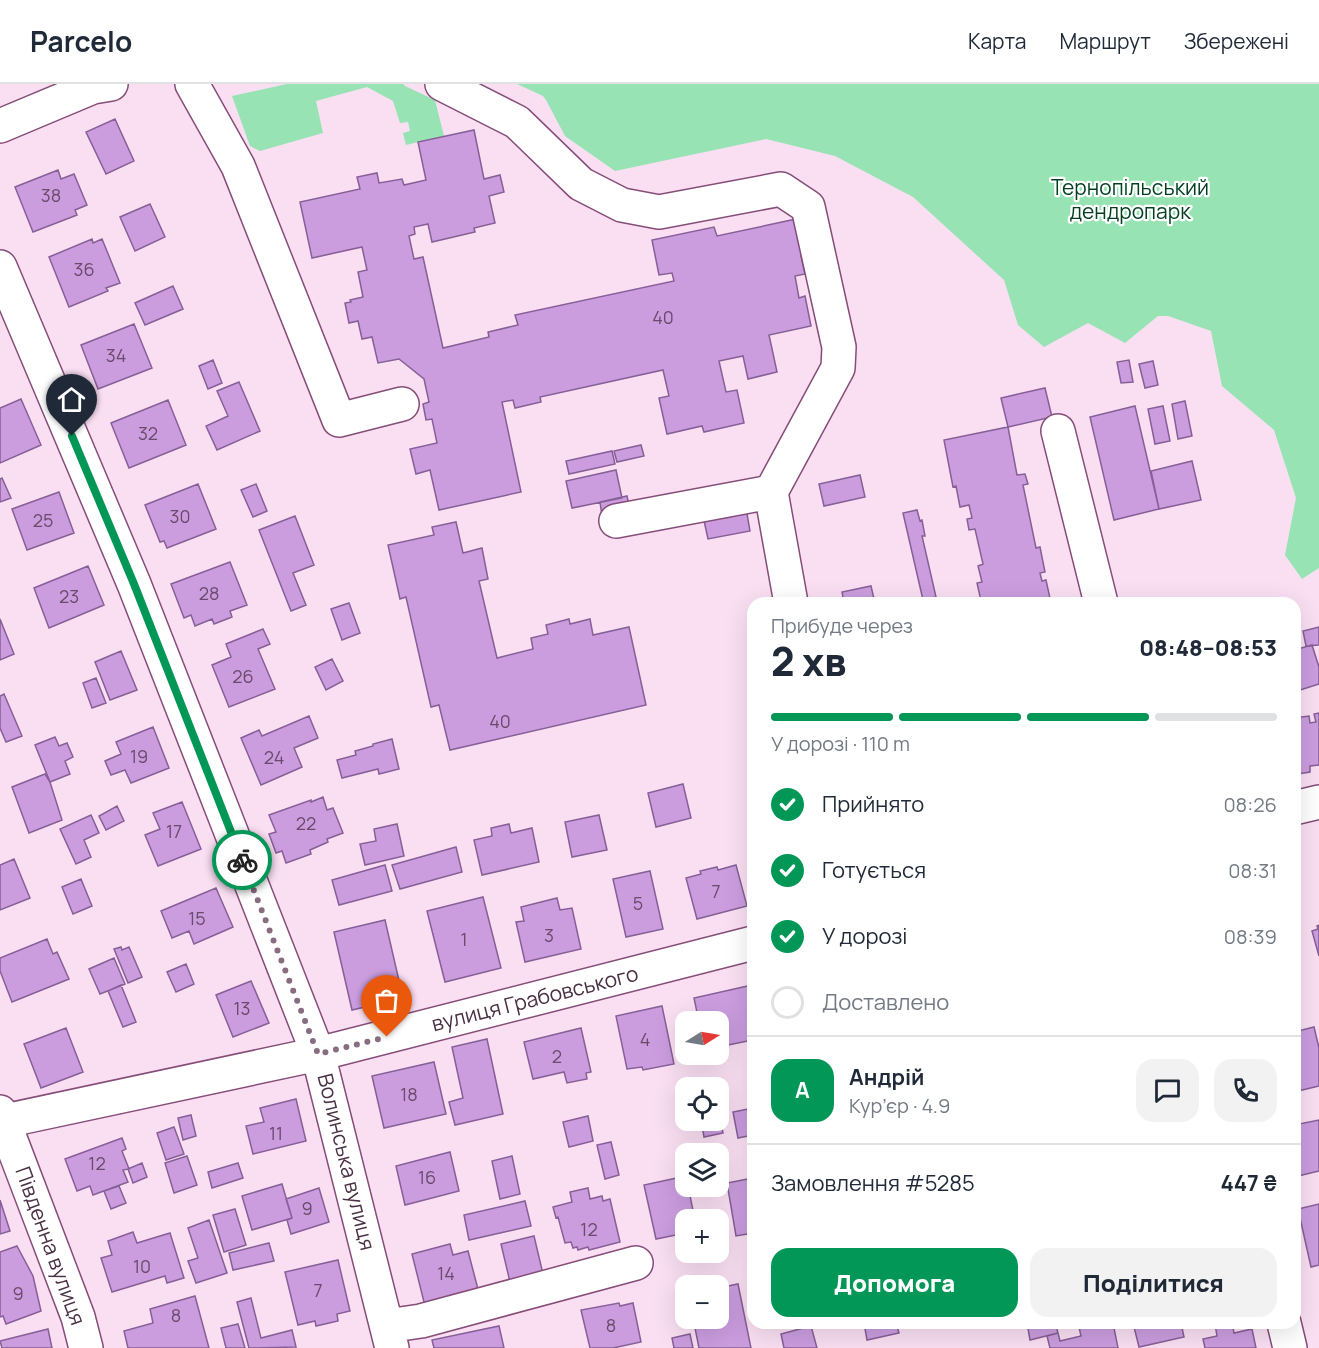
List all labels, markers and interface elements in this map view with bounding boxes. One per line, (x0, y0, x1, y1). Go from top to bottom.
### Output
text: Parcelo (30, 22, 132, 60)
text: Карта (968, 27, 1026, 55)
text: Маршрут (1059, 27, 1151, 55)
text: Збережені (1184, 27, 1289, 55)
park label: Тернопільський дендропарк (1051, 173, 1209, 225)
house number: 38 (41, 183, 61, 207)
house number: 36 (73, 257, 95, 281)
house number: 40 (652, 305, 674, 329)
house number: 34 (106, 343, 126, 367)
pin (46, 374, 97, 436)
icon: home (55, 383, 88, 416)
house number: 32 (138, 421, 158, 445)
house number: 30 (170, 504, 190, 528)
house number: 25 (33, 508, 53, 532)
house number: 28 (199, 581, 219, 605)
house number: 23 (59, 584, 79, 608)
text: Прибуде через (771, 612, 913, 639)
text: 08:48–08:53 (1139, 633, 1277, 663)
text: 2 хв (771, 634, 846, 688)
house number: 26 (232, 664, 254, 688)
house number: 40 (489, 709, 511, 733)
text: У дорозі · 110 m (771, 730, 910, 757)
house number: 19 (130, 744, 148, 768)
house number: 24 (264, 745, 284, 769)
icon: check (771, 788, 804, 821)
text: Прийнято (822, 789, 924, 819)
text: 08:26 (1223, 791, 1277, 818)
house number: 22 (296, 811, 316, 835)
house number: 17 (166, 819, 182, 843)
courier (212, 830, 272, 890)
icon: bike (226, 844, 259, 877)
icon: check (771, 854, 804, 887)
text: Готується (822, 855, 926, 885)
text: 08:31 (1228, 857, 1277, 884)
house number: 7 (711, 879, 721, 903)
house number: 5 (633, 891, 643, 915)
house number: 15 (188, 906, 206, 930)
icon: check (771, 920, 804, 953)
text: У дорозі (822, 921, 908, 951)
house number: 3 (544, 923, 554, 947)
text: 08:39 (1224, 923, 1277, 950)
house number: 1 (460, 927, 468, 951)
street label: вулиця Грабовського (428, 959, 641, 1037)
pin (361, 975, 412, 1037)
icon: bag (370, 984, 403, 1017)
text: Доставлено (822, 987, 949, 1017)
house number: 13 (234, 996, 250, 1020)
north arrow (675, 1011, 729, 1065)
map controls (675, 1011, 729, 1329)
house number: 4 (640, 1027, 650, 1051)
house number: 2 (552, 1044, 562, 1068)
button: chat (1136, 1059, 1199, 1122)
button: phone (1214, 1059, 1277, 1122)
text: Андрій (849, 1062, 924, 1092)
street label: Волинська вулиця (311, 1070, 382, 1253)
text: А (795, 1075, 810, 1105)
button: locate (675, 1077, 729, 1131)
house number: 18 (400, 1082, 418, 1106)
text: Кур’єр · 4.9 (849, 1092, 950, 1119)
house number: 11 (269, 1121, 283, 1145)
button: layers (675, 1143, 729, 1197)
house number: 12 (88, 1151, 106, 1175)
street label: Південна вулиця (9, 1163, 93, 1329)
house number: 16 (418, 1165, 436, 1189)
text: Замовлення #5285 (771, 1168, 975, 1198)
text: 447 ₴ (1221, 1168, 1277, 1198)
house number: 9 (301, 1196, 313, 1220)
button: + (675, 1209, 729, 1263)
house number: 12 (580, 1217, 598, 1241)
button: Допомога (771, 1248, 1018, 1317)
button: Поділитися (1030, 1248, 1277, 1317)
house number: 10 (133, 1254, 151, 1278)
house number: 14 (437, 1261, 455, 1285)
button: − (675, 1275, 729, 1329)
house number: 7 (313, 1278, 323, 1302)
house number: 9 (12, 1281, 24, 1305)
house number: 8 (171, 1303, 181, 1327)
house number: 8 (606, 1313, 616, 1337)

